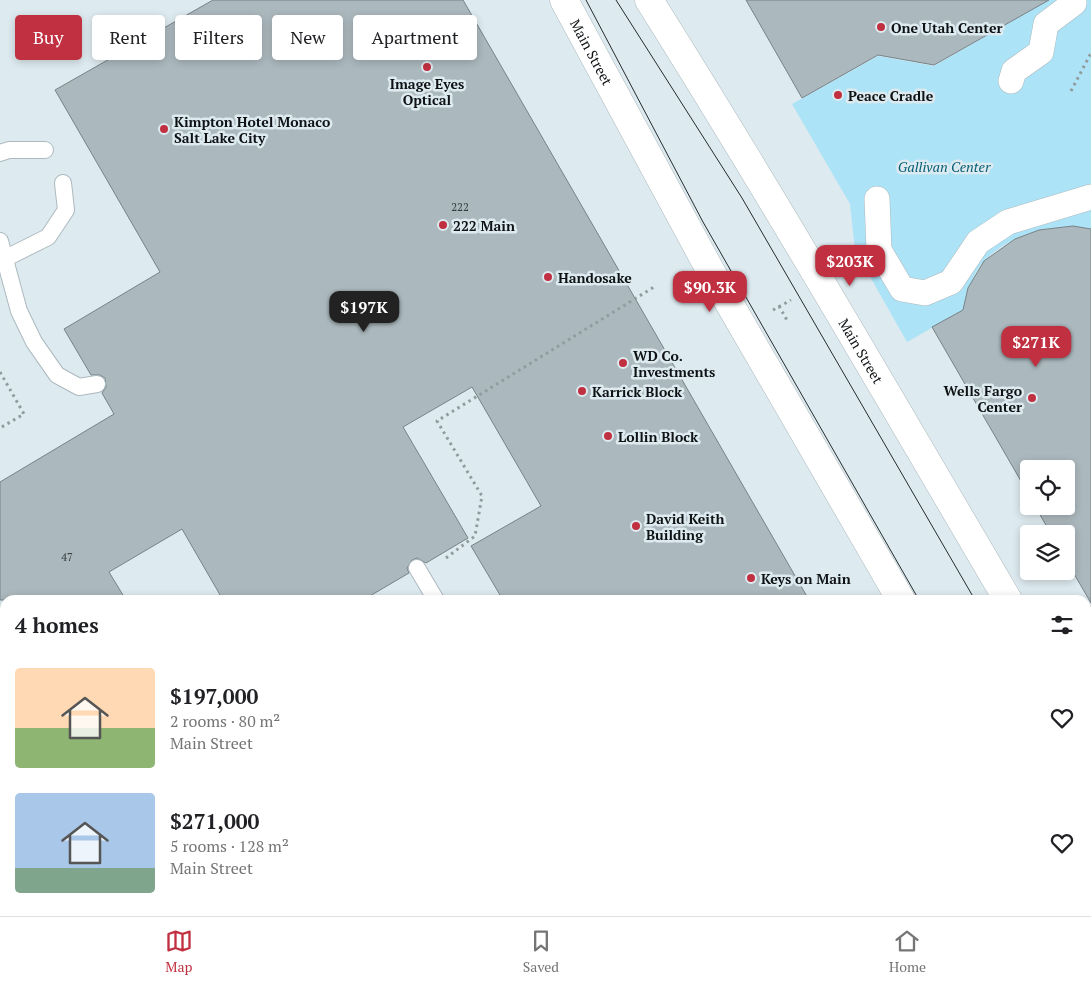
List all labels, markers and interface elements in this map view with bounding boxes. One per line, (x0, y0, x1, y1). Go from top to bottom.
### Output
chip: Buy (15, 15, 82, 60)
chip: Rent (92, 15, 165, 60)
chip: Filters (175, 15, 262, 60)
chip: New (272, 15, 343, 60)
chip: Apartment (353, 15, 477, 60)
street label: Main Street (566, 15, 618, 89)
place label: One Utah Center (891, 18, 1003, 37)
marker: One Utah Center (875, 21, 887, 33)
marker: Image Eyes Optical (421, 61, 433, 73)
place label: Image Eyes Optical (390, 74, 464, 109)
place label: Peace Cradle (848, 86, 934, 105)
marker: Peace Cradle (832, 89, 844, 101)
place label: Kimpton Hotel Monaco Salt Lake City (174, 112, 330, 147)
marker: Kimpton Hotel Monaco Salt Lake City (158, 123, 170, 135)
park label: Gallivan Center (898, 157, 991, 176)
house number: 222 (451, 200, 469, 214)
place label: 222 Main (453, 216, 515, 235)
marker: 222 Main (437, 219, 449, 231)
pin: $203K (815, 244, 885, 287)
text: $203K (826, 250, 874, 272)
place label: Handosake (558, 268, 632, 287)
pin: $90.3K (669, 270, 751, 313)
marker: Handosake (542, 271, 554, 283)
text: $90.3K (684, 276, 736, 298)
pin: $197K (329, 290, 399, 333)
text: $197K (340, 296, 388, 318)
street label: Main Street (835, 314, 889, 387)
pin: $271K (1001, 326, 1071, 368)
text: $271K (1012, 331, 1060, 353)
place label: WD Co. Investments (633, 346, 715, 381)
marker: WD Co. Investments (617, 357, 629, 369)
place label: Wells Fargo Center (944, 381, 1022, 416)
place label: Karrick Block (592, 382, 683, 401)
marker: Karrick Block (576, 385, 588, 397)
marker: Wells Fargo Center (1026, 392, 1038, 404)
place label: Lollin Block (618, 427, 699, 446)
marker: Lollin Block (602, 430, 614, 442)
map controls (1020, 460, 1075, 580)
button: locate (1020, 460, 1075, 515)
place label: David Keith Building (646, 509, 725, 544)
marker: David Keith Building (630, 520, 642, 532)
button: layers (1020, 525, 1075, 580)
house number: 47 (61, 550, 73, 564)
place label: Keys on Main (761, 569, 851, 588)
marker: Keys on Main (745, 572, 757, 584)
text: 4 homes (15, 611, 99, 639)
icon: filters (1048, 611, 1076, 639)
text: $197,000 (170, 682, 258, 710)
icon: home (55, 688, 115, 748)
icon: heart (1048, 704, 1076, 732)
text: 2 rooms · 80 m² (170, 710, 280, 732)
text: Main Street (170, 732, 253, 754)
text: $271,000 (170, 807, 259, 835)
icon: home (55, 813, 115, 873)
icon: heart (1048, 829, 1076, 857)
text: 5 rooms · 128 m² (170, 835, 289, 857)
text: Main Street (170, 857, 253, 879)
tab: Map (165, 927, 193, 976)
tab: Saved (523, 927, 559, 976)
tab: Home (889, 927, 926, 976)

